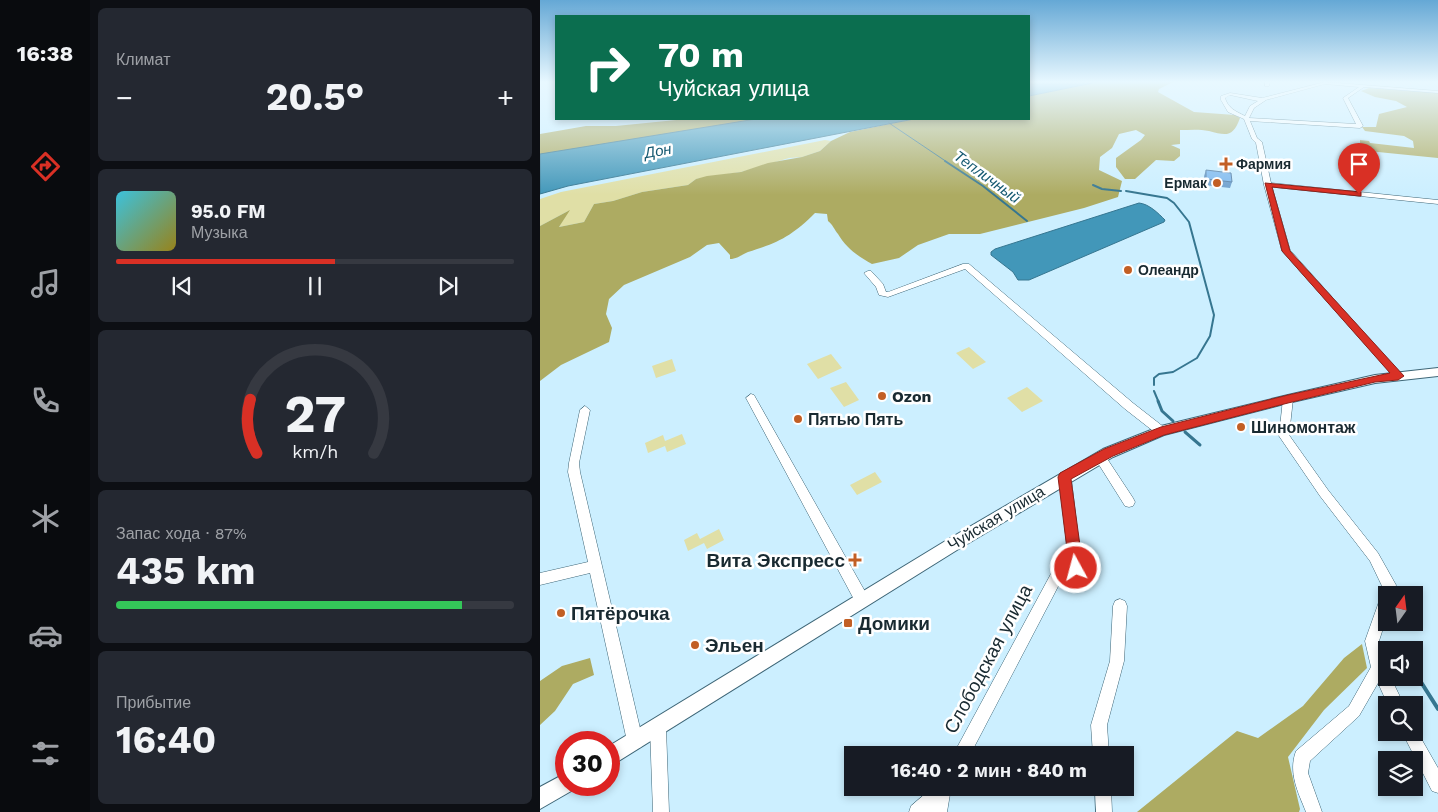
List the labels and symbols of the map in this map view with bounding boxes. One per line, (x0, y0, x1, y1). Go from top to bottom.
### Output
water label: Дон (641, 140, 673, 163)
pin (1338, 143, 1380, 194)
water label: Тепличный (950, 147, 1024, 207)
place label: Фармия (1236, 156, 1291, 172)
marker: Фармия (1220, 158, 1232, 170)
place label: Ермак (1164, 175, 1208, 191)
marker: Ермак (1211, 177, 1223, 189)
place label: Олеандр (1138, 262, 1199, 278)
marker: Олеандр (1122, 264, 1134, 276)
place label: Ozon (892, 387, 931, 406)
marker: Ozon (876, 390, 888, 402)
place label: Пятью Пять (808, 410, 903, 429)
marker: Пятью Пять (792, 413, 804, 425)
place label: Шиномонтаж (1251, 418, 1356, 437)
marker: Шиномонтаж (1235, 421, 1247, 433)
street label: Чуйская улица (944, 481, 1048, 554)
position arrow (1049, 541, 1101, 593)
place label: Вита Экспресс (706, 549, 845, 572)
marker: Вита Экспресс (849, 554, 861, 566)
street label: Слободская улица (939, 580, 1037, 737)
north arrow (1378, 586, 1422, 631)
place label: Пятёрочка (571, 602, 670, 625)
marker: Пятёрочка (555, 607, 567, 619)
place label: Домики (858, 612, 930, 635)
marker: Домики (842, 617, 854, 629)
place label: Эльен (705, 634, 764, 657)
marker: Эльен (689, 639, 701, 651)
speed limit sign: 30 (555, 731, 620, 796)

